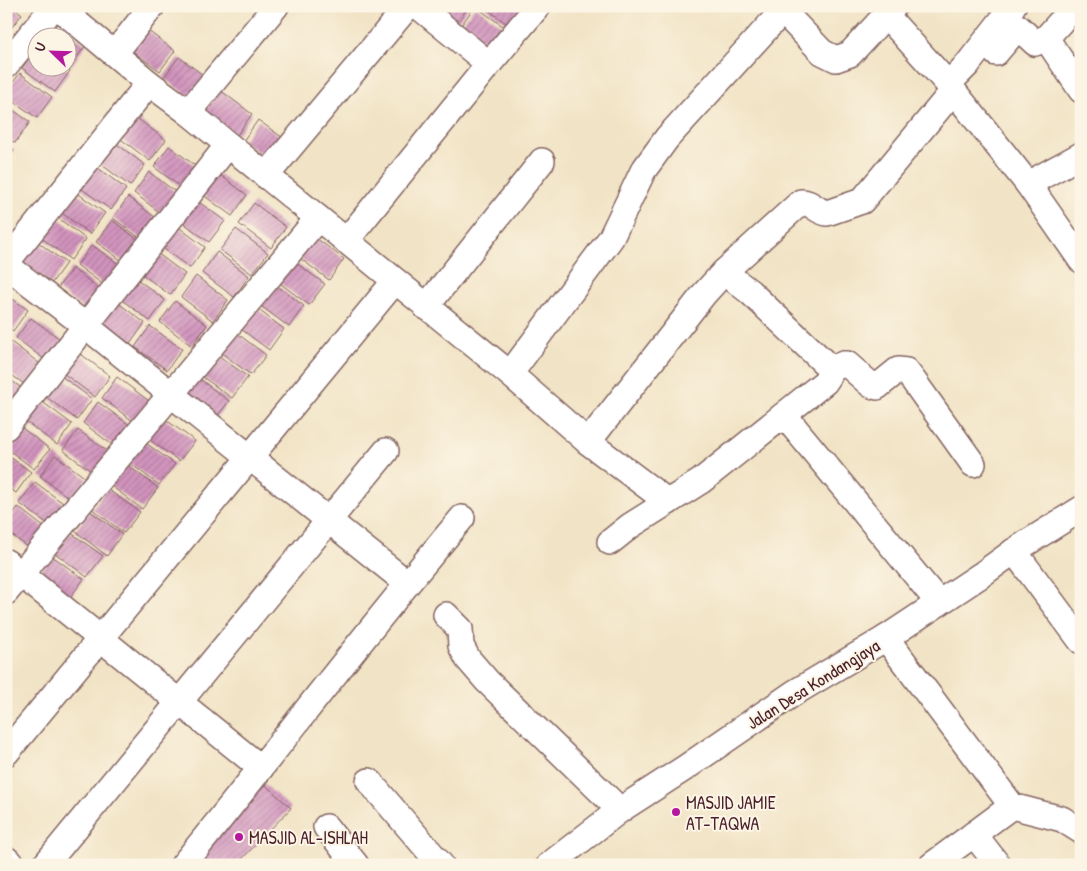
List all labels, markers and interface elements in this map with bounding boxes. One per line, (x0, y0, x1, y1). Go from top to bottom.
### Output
north arrow (28, 28, 78, 78)
text: U (29, 39, 50, 54)
street label: Jalan Desa Kondangjaya (742, 633, 884, 735)
place label: MASJID JAMIE AT-TAQWA (686, 790, 776, 836)
marker: MASJID JAMIE AT-TAQWA (670, 806, 682, 818)
place label: MASJID AL-ISHLAH (249, 825, 368, 850)
marker: MASJID AL-ISHLAH (233, 831, 245, 843)

